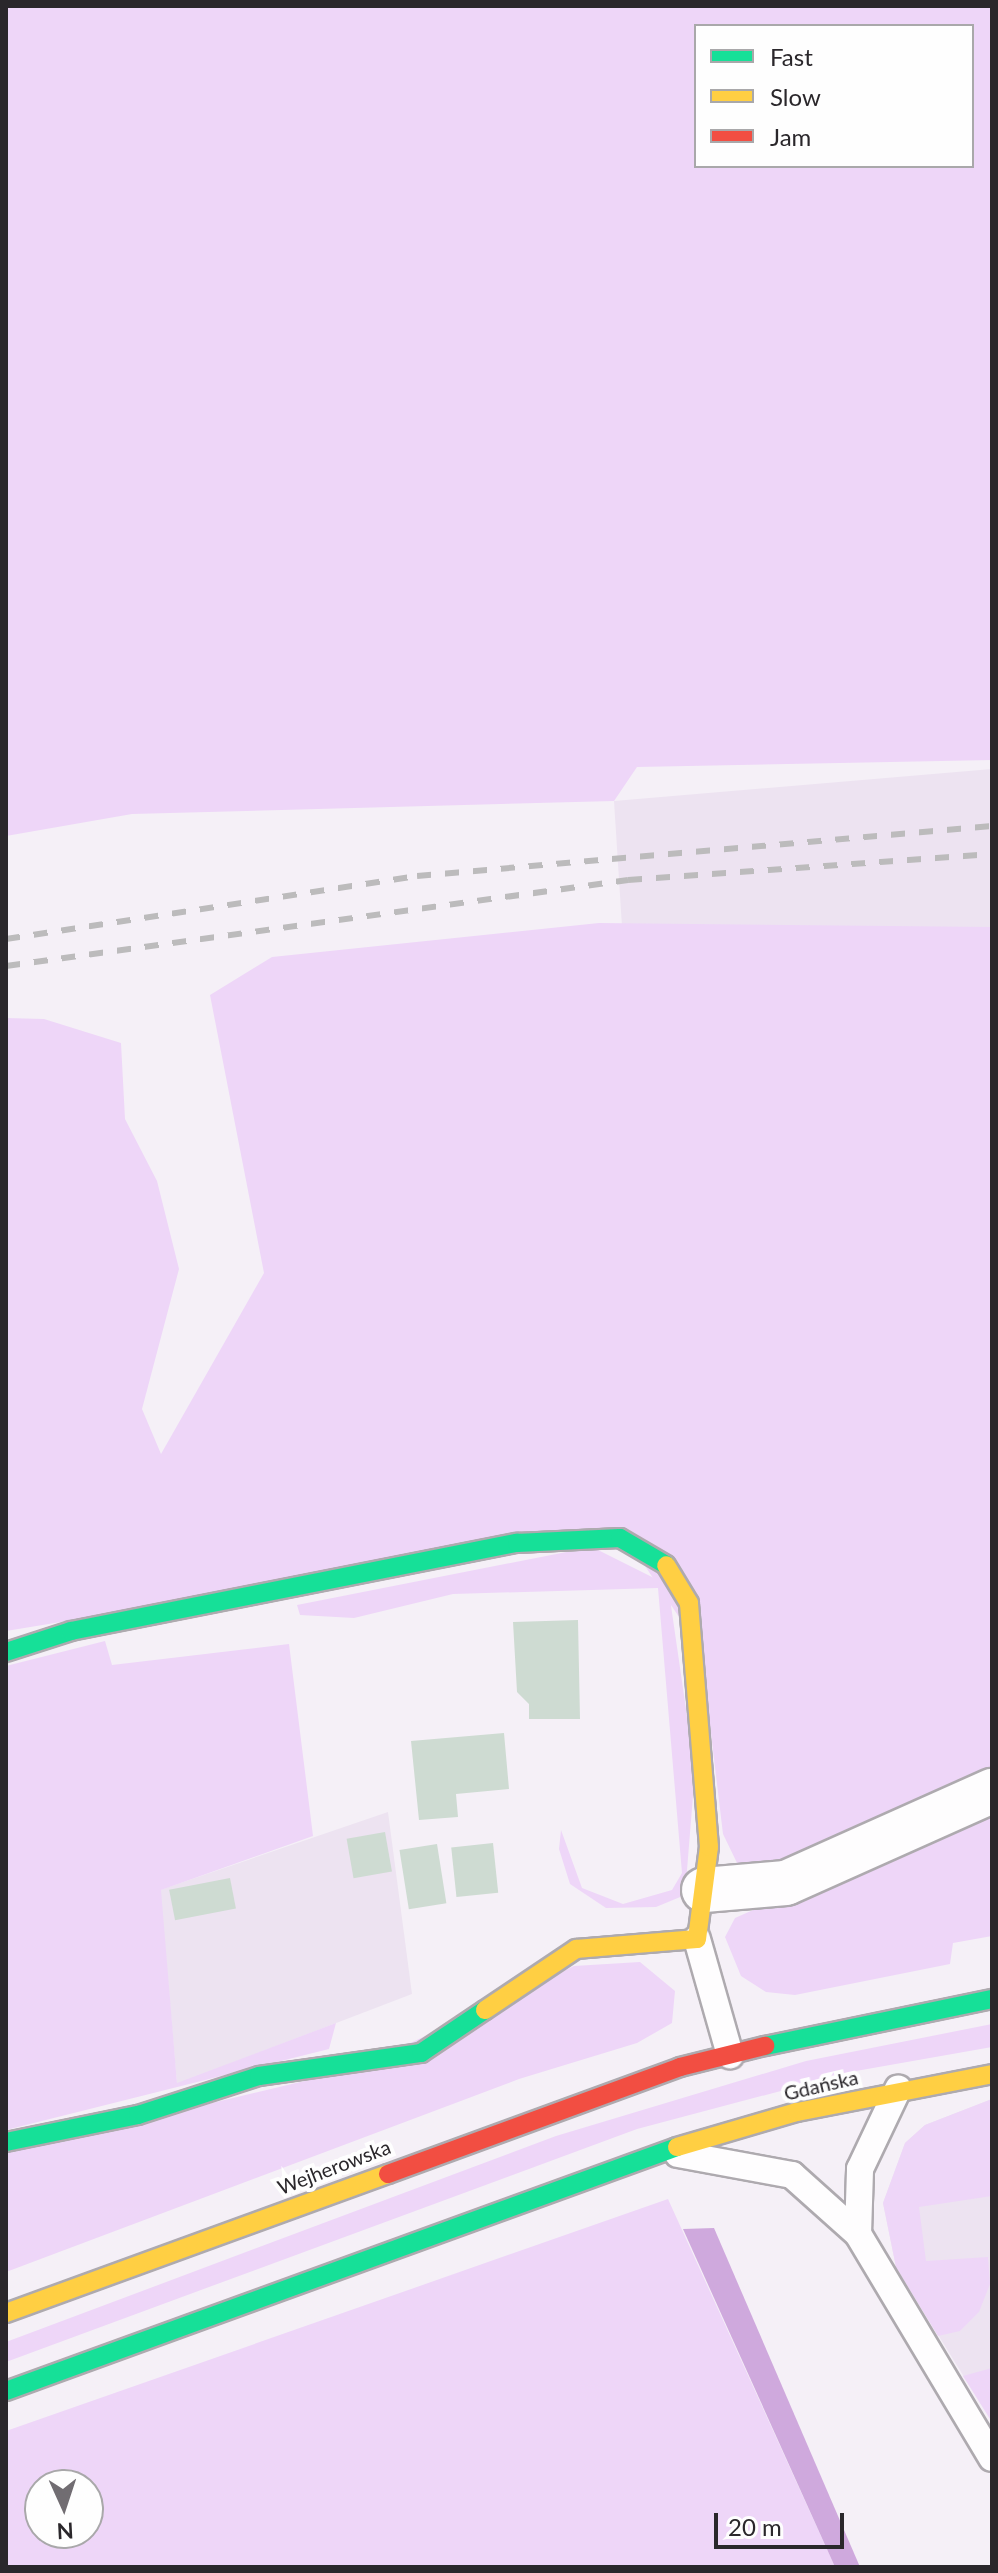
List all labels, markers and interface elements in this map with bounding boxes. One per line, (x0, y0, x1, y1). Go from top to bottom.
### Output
legend (694, 24, 974, 168)
text: Fast (770, 42, 813, 71)
text: Slow (770, 82, 821, 111)
text: Jam (770, 122, 811, 151)
street label: Gdańska (781, 2065, 861, 2105)
street label: Wejherowska (274, 2134, 394, 2200)
north arrow (24, 2469, 104, 2549)
scale bar (718, 2497, 848, 2547)
text: 20 m (728, 2512, 782, 2541)
text: N (56, 2518, 74, 2545)

